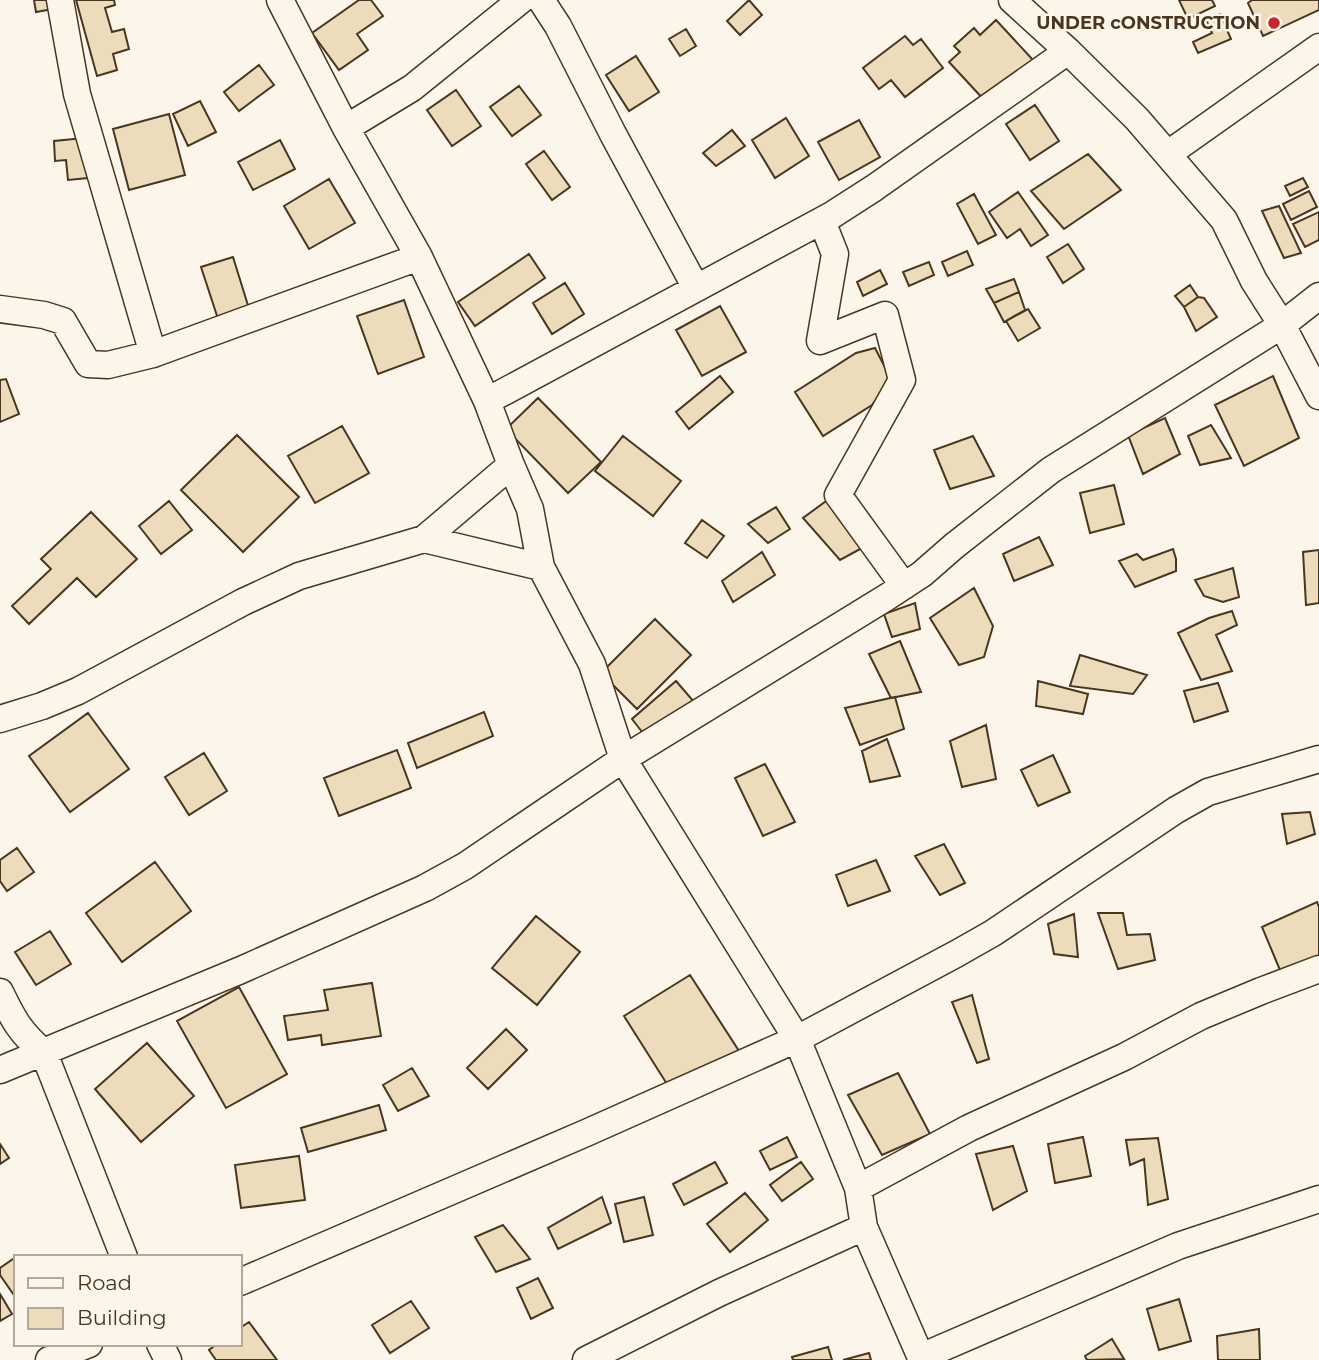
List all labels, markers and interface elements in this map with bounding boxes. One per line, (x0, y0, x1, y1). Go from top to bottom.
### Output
place label: UNDER cONSTRUCTION (1036, 12, 1260, 34)
marker: UNDER cONSTRUCTION (1266, 15, 1282, 31)
legend (14, 1255, 242, 1346)
text: Road (77, 1270, 132, 1295)
text: Building (77, 1305, 167, 1330)

